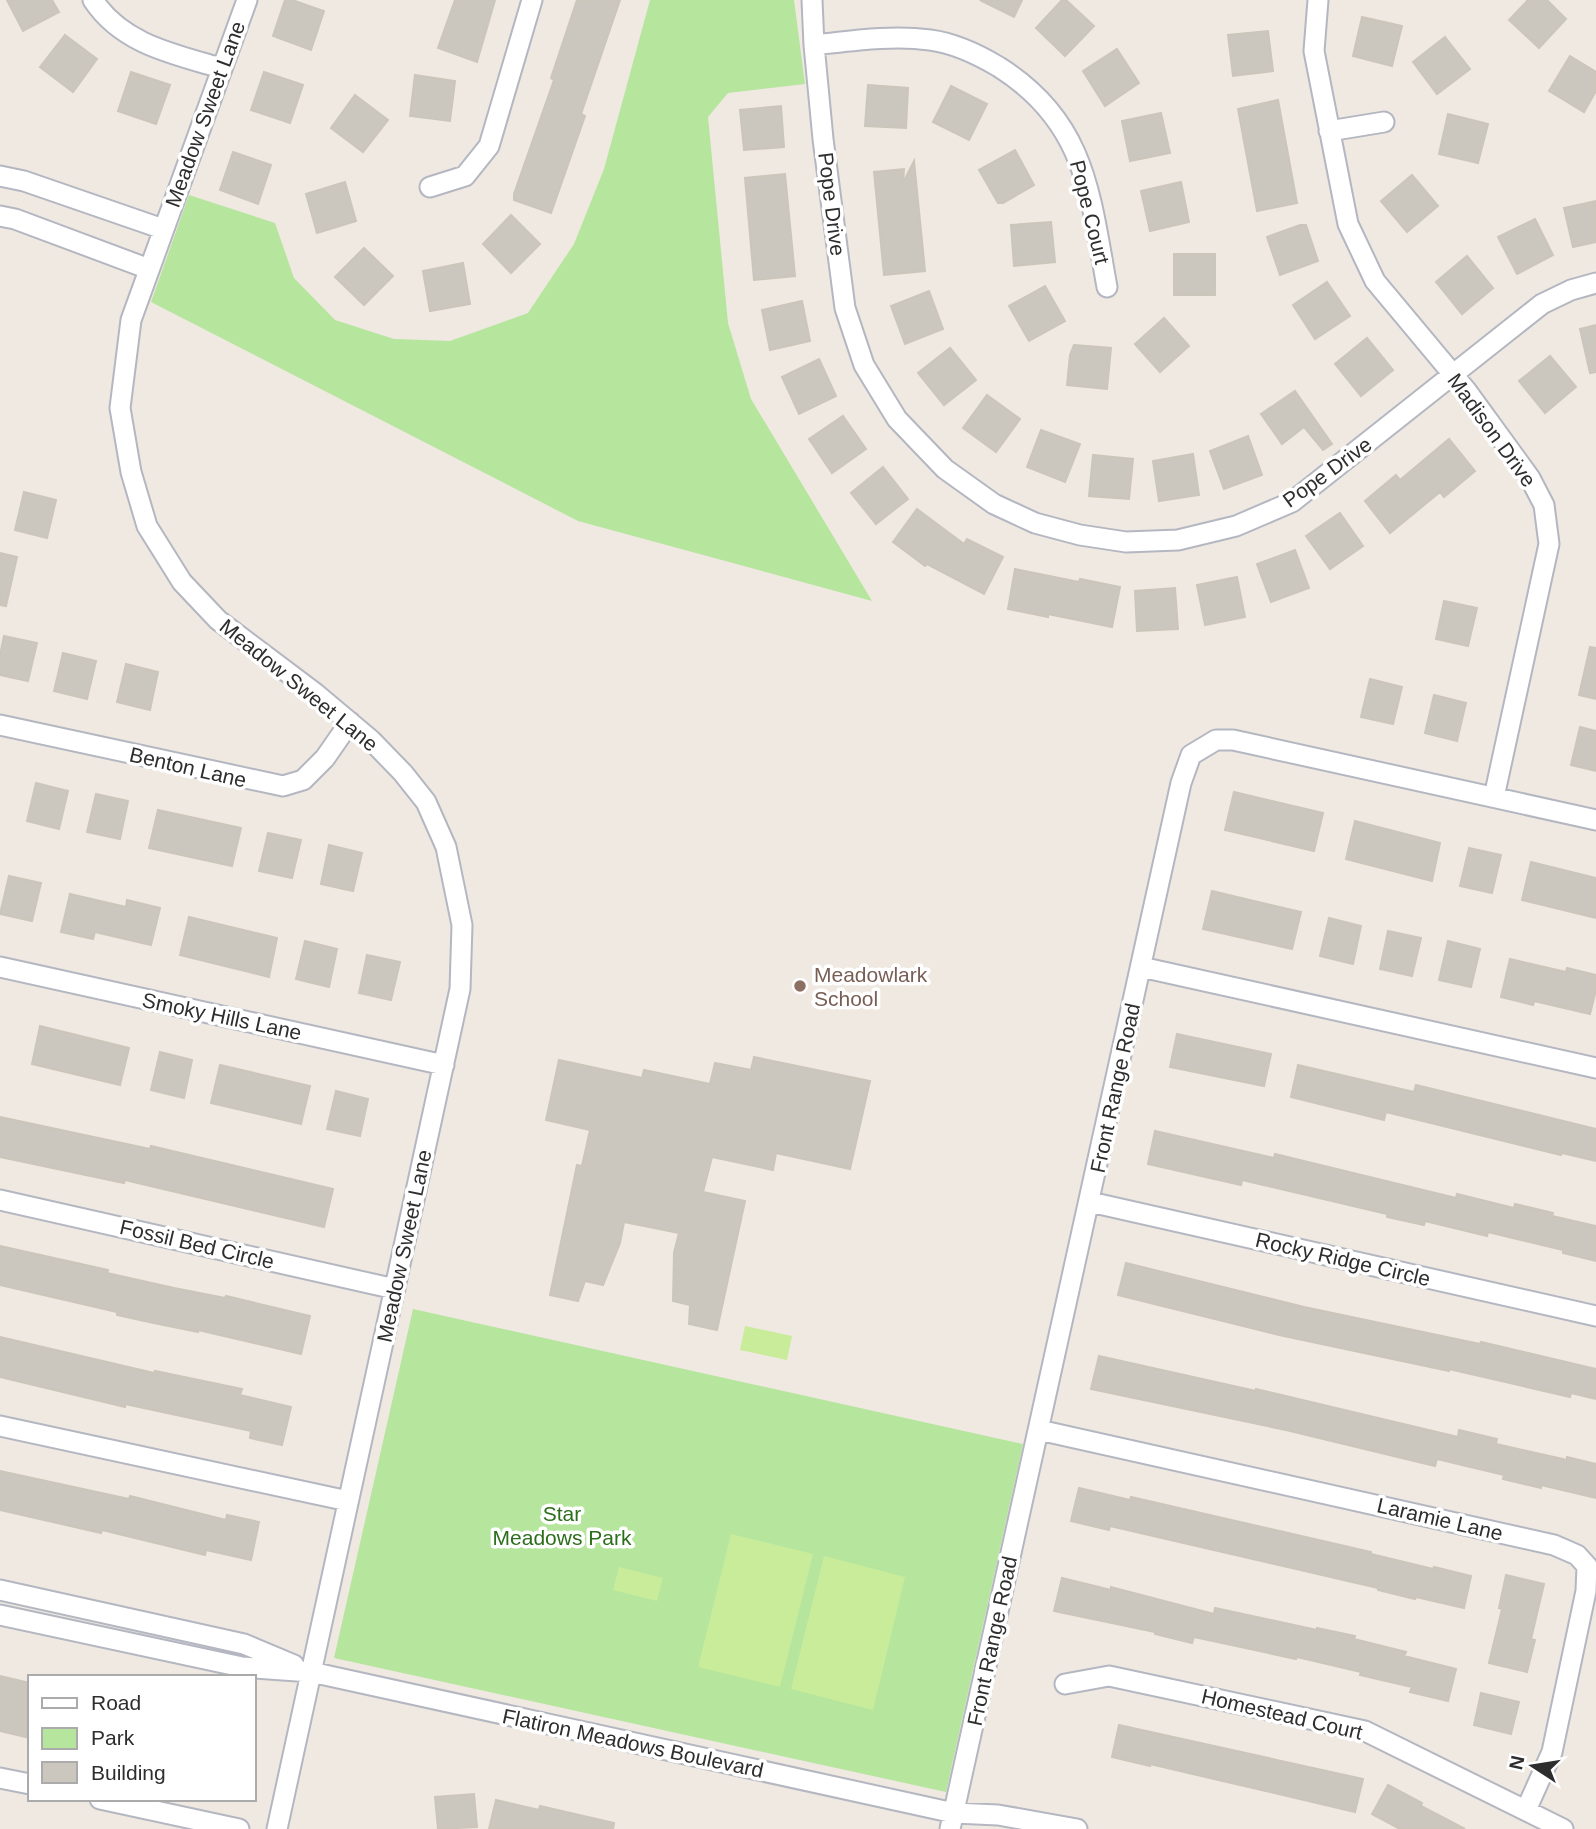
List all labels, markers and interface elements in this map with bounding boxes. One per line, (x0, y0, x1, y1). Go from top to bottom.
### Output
street label: Meadow Sweet Lane (161, 18, 249, 210)
street label: Pope Drive (814, 151, 850, 257)
street label: Pope Court (1066, 158, 1114, 266)
street label: Madison Drive (1443, 369, 1541, 491)
street label: Pope Drive (1278, 432, 1376, 512)
street label: Meadow Sweet Lane (216, 614, 382, 756)
street label: Benton Lane (127, 742, 249, 792)
place label: Meadowlark School (814, 963, 928, 1010)
marker: Meadowlark School (792, 978, 808, 994)
street label: Smoky Hills Lane (140, 988, 304, 1044)
street label: Front Range Road (1086, 1001, 1144, 1175)
street label: Meadow Sweet Lane (372, 1148, 436, 1344)
street label: Fossil Bed Circle (118, 1215, 276, 1273)
street label: Rocky Ridge Circle (1253, 1228, 1433, 1290)
street label: Laramie Lane (1375, 1493, 1505, 1545)
park label: Star Meadows Park (493, 1502, 632, 1549)
street label: Front Range Road (963, 1554, 1021, 1728)
legend (28, 1675, 256, 1801)
street label: Homestead Court (1199, 1684, 1365, 1744)
text: Road (91, 1691, 141, 1714)
street label: Flatiron Meadows Boulevard (500, 1704, 766, 1782)
text: Park (91, 1726, 135, 1749)
north arrow (1498, 1731, 1568, 1801)
text: N (1505, 1754, 1529, 1771)
text: Building (91, 1761, 166, 1784)

